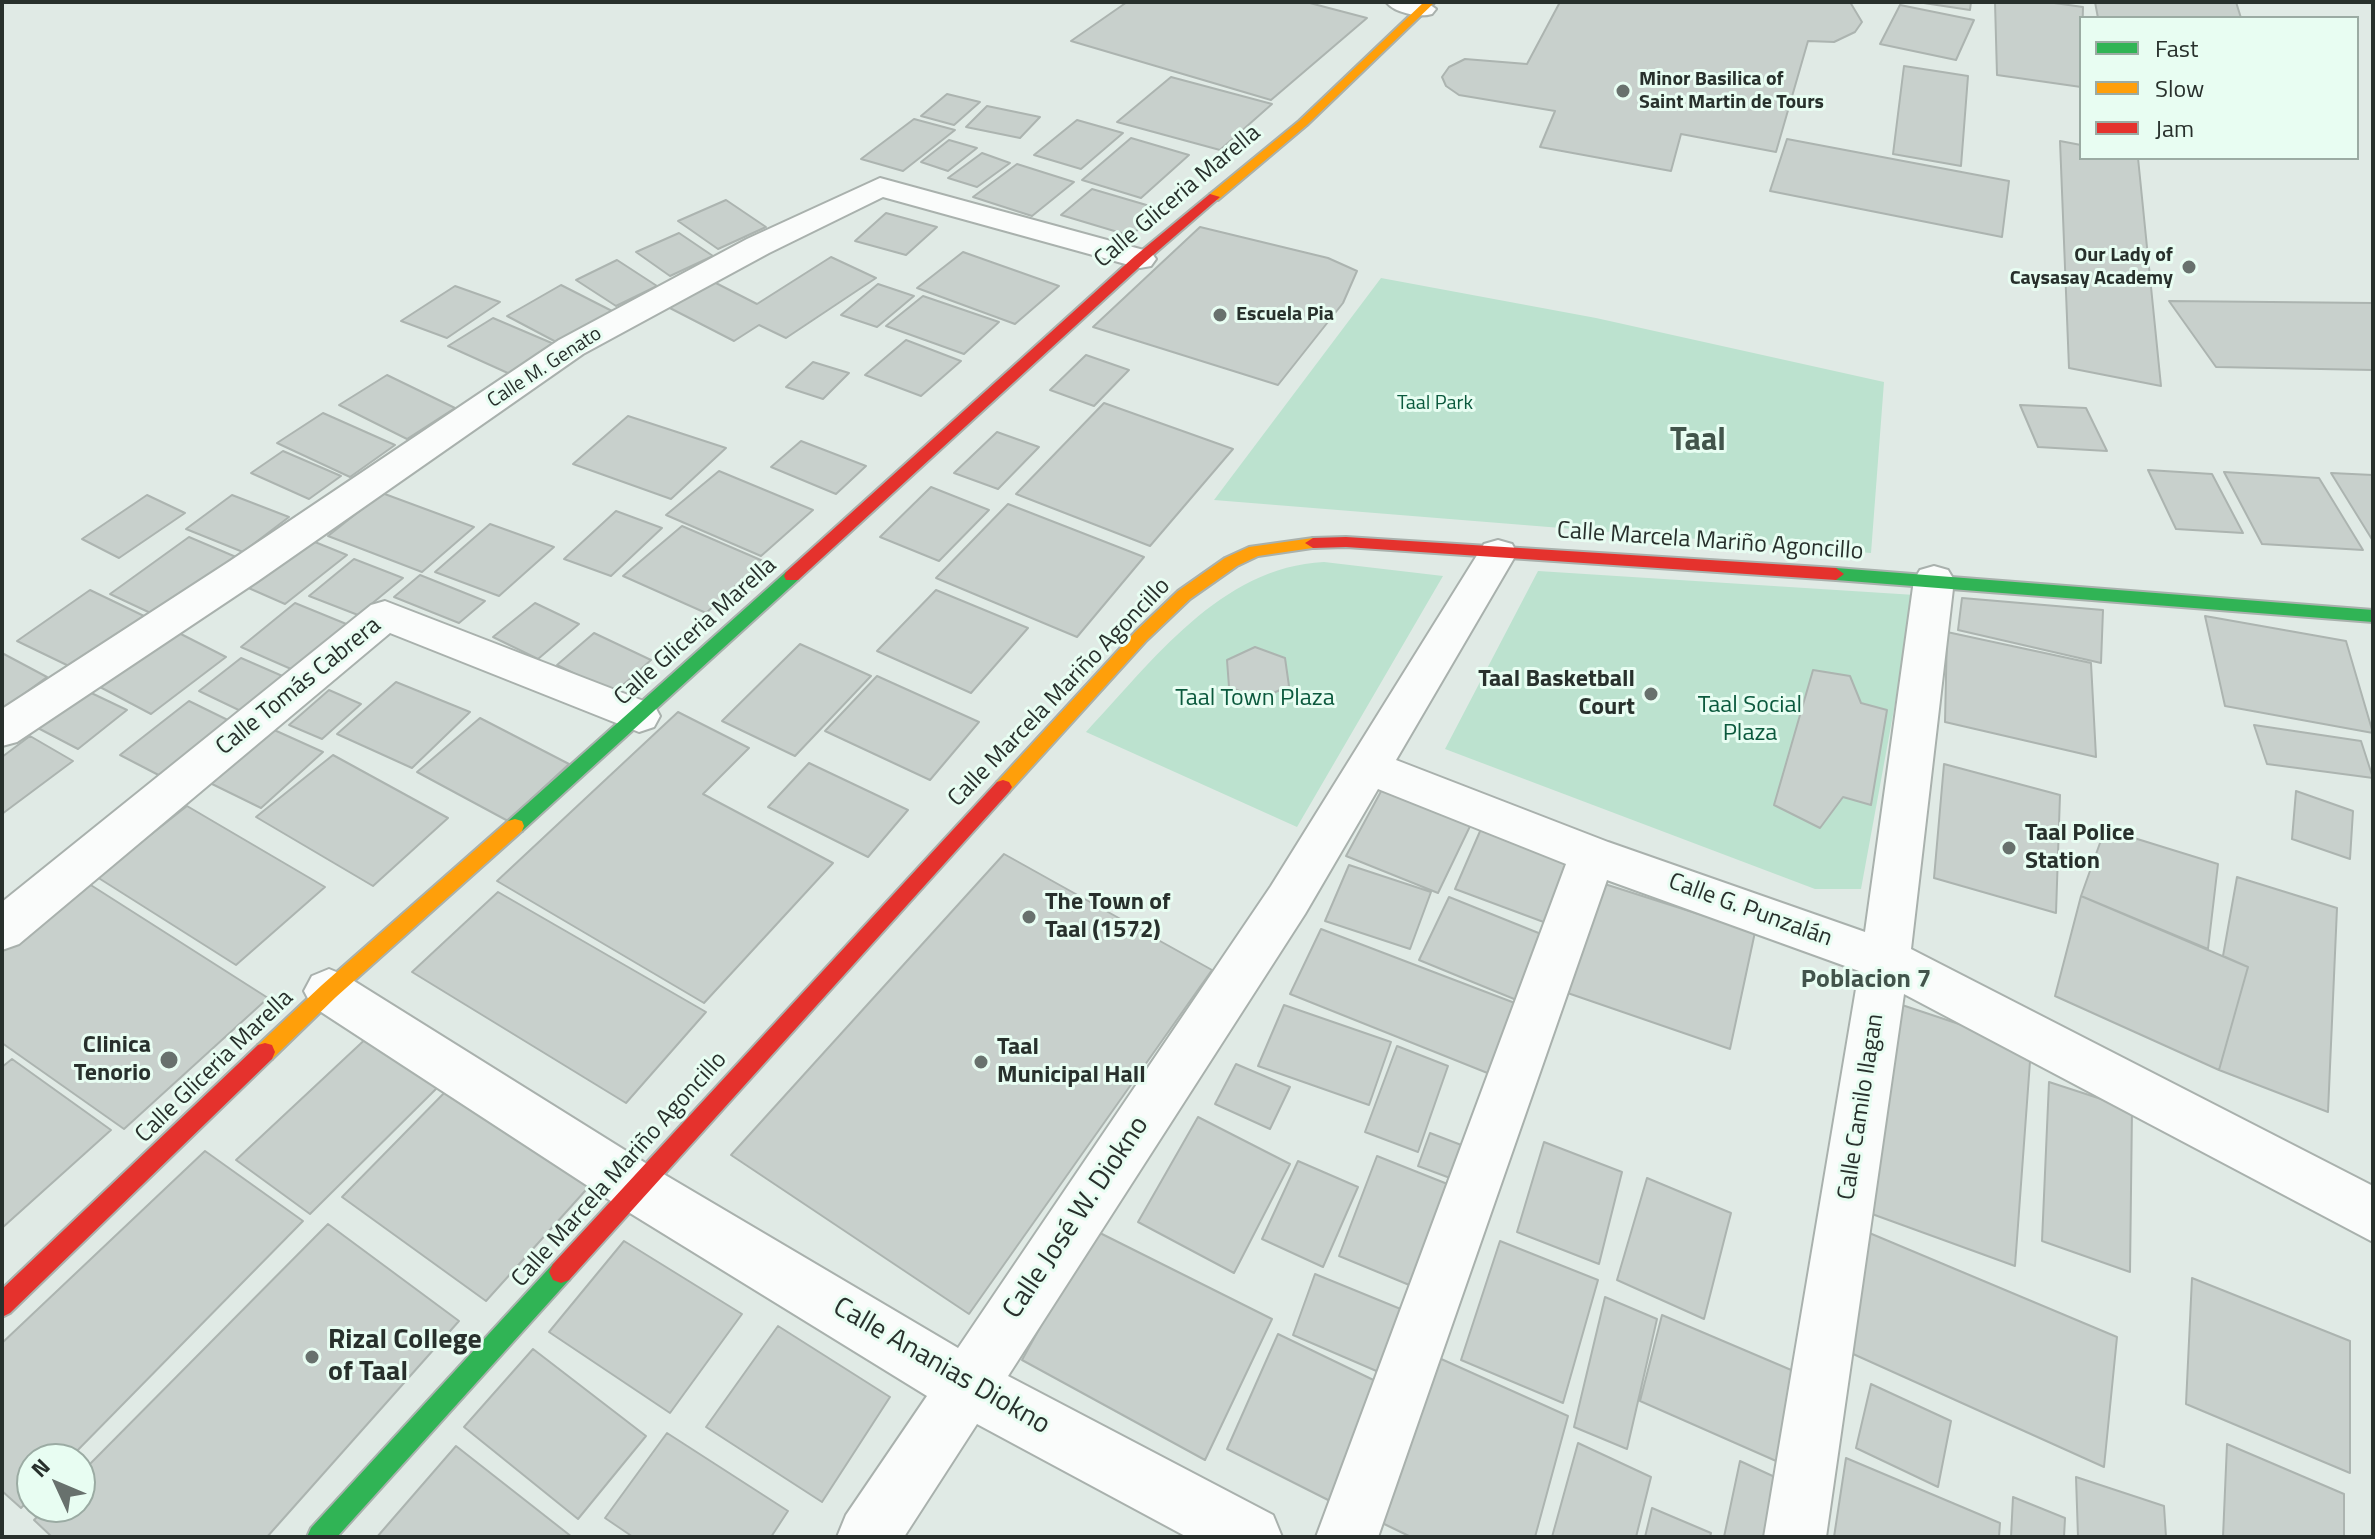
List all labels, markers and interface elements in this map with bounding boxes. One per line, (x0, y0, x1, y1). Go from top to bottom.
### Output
legend (2079, 16, 2359, 160)
text: Fast (2155, 30, 2198, 66)
place label: Minor Basilica of Saint Martin de Tours (1639, 68, 1824, 115)
text: Slow (2155, 70, 2204, 106)
marker: Minor Basilica of Saint Martin de Tours (1614, 82, 1632, 100)
text: Jam (2155, 110, 2194, 146)
street label: Calle Gliceria Marella (1089, 119, 1267, 275)
place label: Our Lady of Caysasay Academy (2010, 244, 2173, 291)
marker: Our Lady of Caysasay Academy (2180, 258, 2198, 276)
place label: Escuela Pia (1236, 303, 1334, 327)
marker: Escuela Pia (1211, 306, 1229, 324)
street label: Calle M. Genato (484, 322, 606, 414)
park label: Taal Park (1397, 392, 1473, 416)
district label: Taal (1670, 423, 1726, 461)
street label: Calle Marcela Mariño Agoncillo (1556, 517, 1864, 567)
street label: Calle Gliceria Marella (609, 552, 783, 712)
street label: Calle Marcela Mariño Agoncillo (943, 573, 1177, 813)
street label: Calle Tomás Cabrera (211, 612, 387, 762)
place label: Taal Basketball Court (1478, 666, 1635, 722)
park label: Taal Town Plaza (1175, 685, 1335, 713)
marker: Taal Basketball Court (1642, 685, 1660, 703)
park label: Taal Social Plaza (1698, 692, 1802, 748)
place label: Taal Police Station (2025, 820, 2135, 876)
marker: Taal Police Station (2000, 839, 2018, 857)
street label: Calle G. Punzalán (1664, 868, 1836, 954)
place label: The Town of Taal (1572) (1045, 889, 1171, 945)
marker: The Town of Taal (1572) (1020, 908, 1038, 926)
district label: Poblacion 7 (1801, 965, 1931, 997)
street label: Calle Gliceria Marella (130, 984, 300, 1150)
street label: Calle Camilo Ilagan (1833, 1012, 1891, 1202)
place label: Clinica Tenorio (74, 1032, 151, 1088)
place label: Taal Municipal Hall (997, 1034, 1146, 1090)
street label: Calle Marcela Mariño Agoncillo (507, 1046, 733, 1294)
marker: Clinica Tenorio (158, 1049, 180, 1071)
marker: Taal Municipal Hall (972, 1053, 990, 1071)
street label: Calle José W. Diokno (997, 1110, 1157, 1326)
street label: Calle Ananias Diokno (827, 1291, 1055, 1443)
place label: Rizal College of Taal (328, 1324, 482, 1390)
marker: Rizal College of Taal (303, 1348, 321, 1366)
north arrow (16, 1443, 96, 1523)
text: N (23, 1450, 58, 1485)

